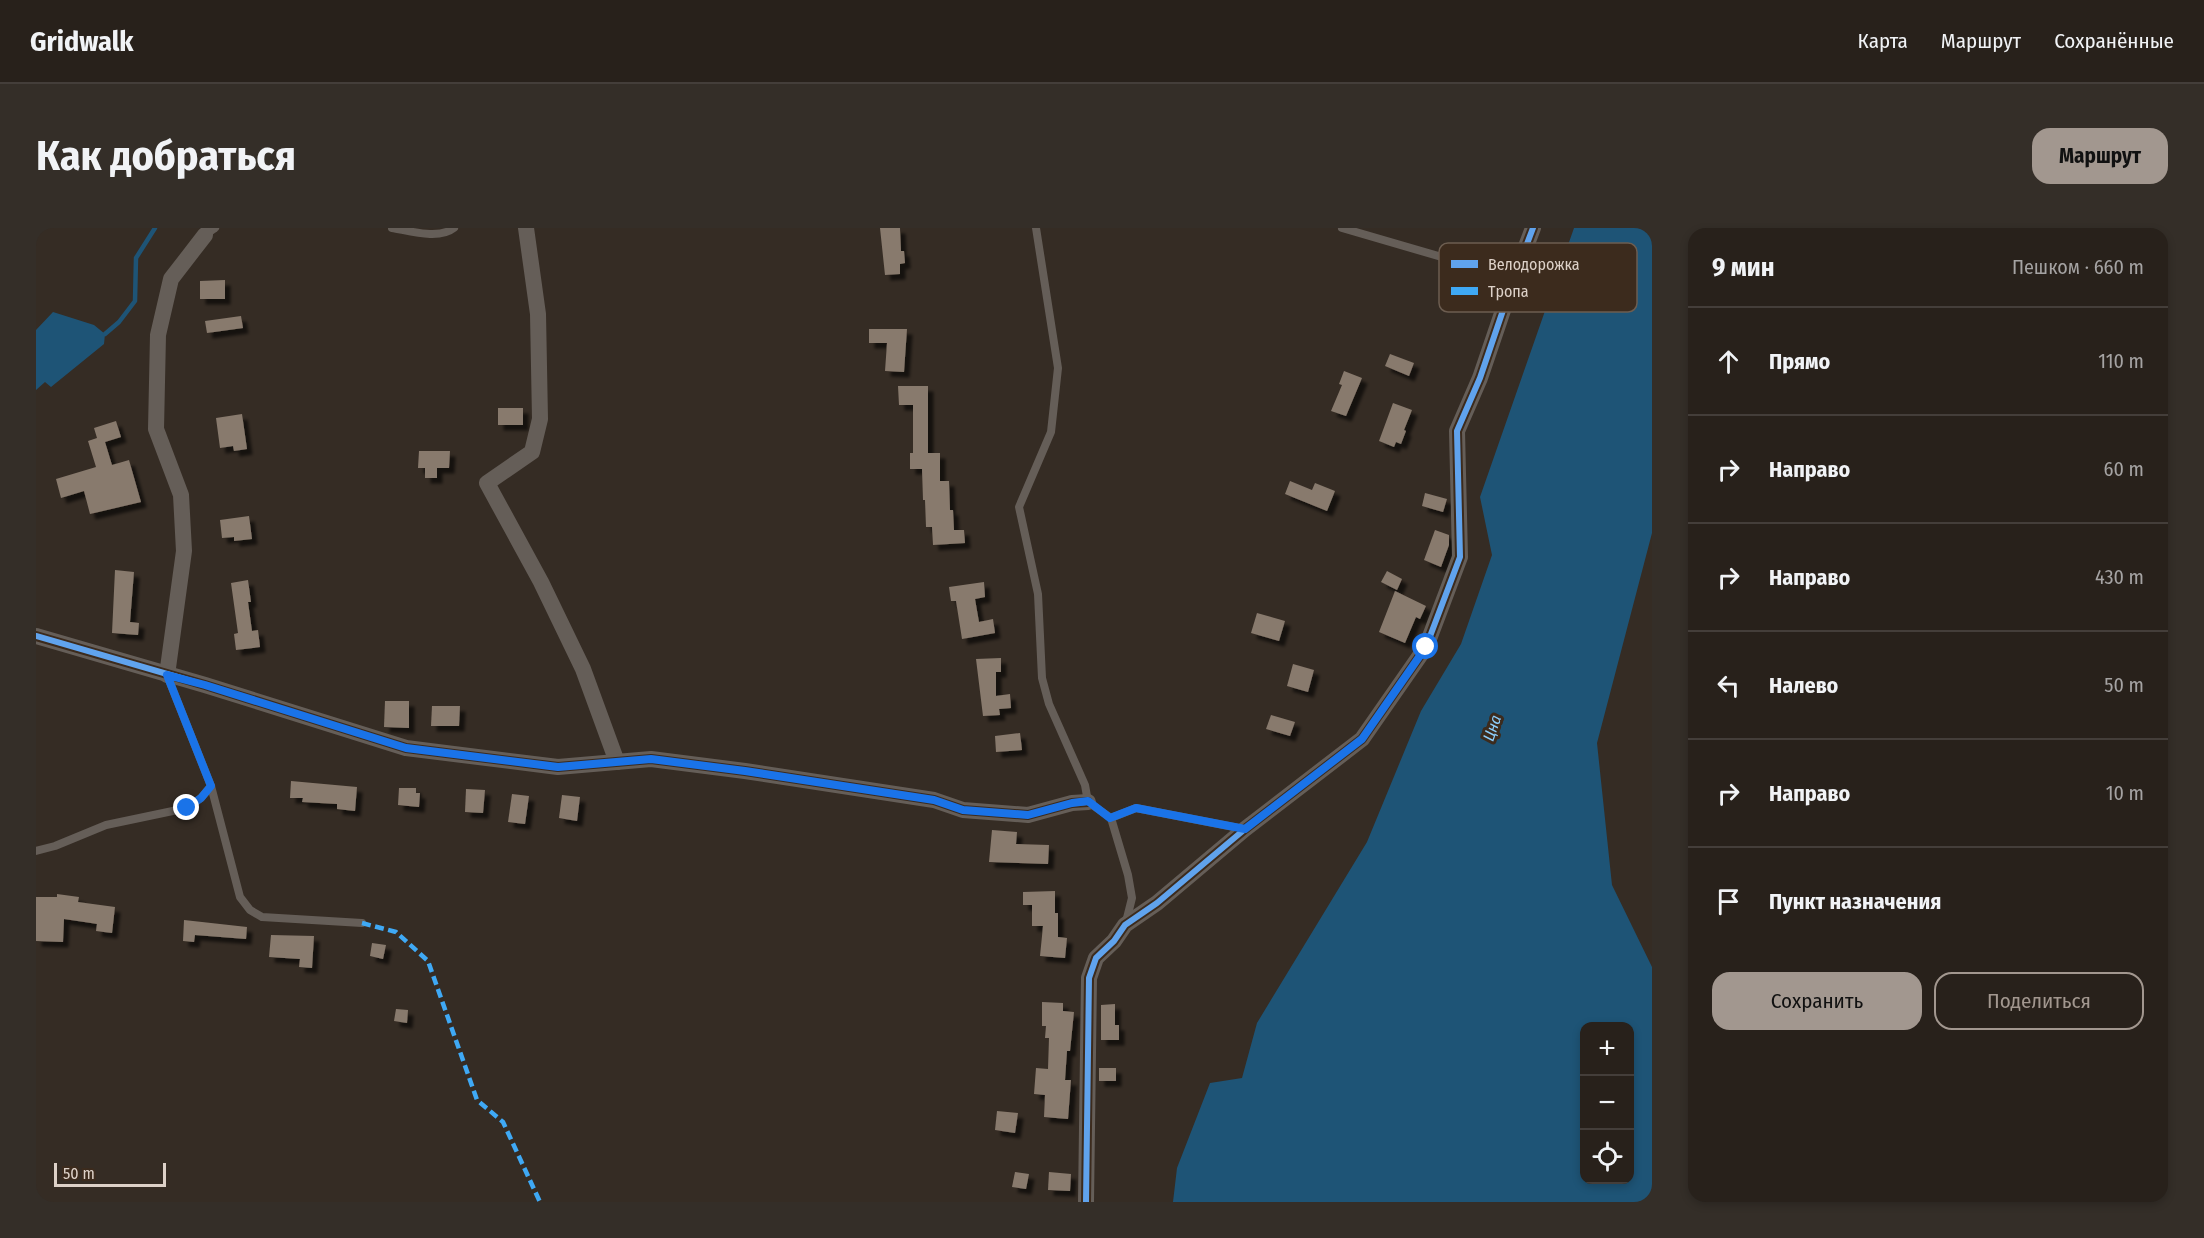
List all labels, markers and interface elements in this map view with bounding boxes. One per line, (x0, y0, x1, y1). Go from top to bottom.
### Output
text: Gridwalk (30, 25, 134, 58)
text: Карта (1858, 28, 1908, 54)
text: Маршрут (1941, 28, 2021, 54)
text: Сохранённые (2054, 28, 2174, 54)
button: Маршрут (2032, 128, 2168, 184)
text: Как добраться (36, 131, 296, 181)
legend (1439, 243, 1637, 312)
text: 9 мин (1712, 252, 1775, 283)
text: Велодорожка (1488, 255, 1580, 274)
text: Пешком · 660 m (2012, 255, 2144, 279)
text: Тропа (1488, 282, 1529, 301)
icon: ahead (1712, 345, 1745, 378)
text: Прямо (1769, 348, 1830, 375)
text: 110 m (2098, 349, 2144, 373)
icon: right (1712, 453, 1745, 486)
text: Направо (1769, 456, 1850, 483)
text: 60 m (2104, 457, 2144, 481)
icon: right (1712, 561, 1745, 594)
text: Направо (1769, 564, 1850, 591)
text: 430 m (2095, 565, 2144, 589)
route start (1412, 633, 1438, 659)
icon: left (1712, 669, 1745, 702)
text: Налево (1769, 672, 1838, 699)
text: 50 m (2104, 673, 2144, 697)
water label: Цна (1479, 712, 1505, 744)
icon: right (1712, 777, 1745, 810)
text: Направо (1769, 780, 1850, 807)
text: 10 m (2106, 781, 2144, 805)
route end (173, 794, 199, 820)
icon: arrive (1712, 885, 1745, 918)
text: Пункт назначения (1769, 888, 1941, 915)
button: Сохранить (1712, 972, 1922, 1030)
button: Поделиться (1934, 972, 2144, 1030)
map controls (1580, 1022, 1634, 1184)
button: + (1580, 1022, 1634, 1076)
button: − (1580, 1076, 1634, 1130)
button: locate (1580, 1130, 1634, 1184)
scale bar (54, 1160, 166, 1188)
text: 50 m (63, 1164, 95, 1183)

